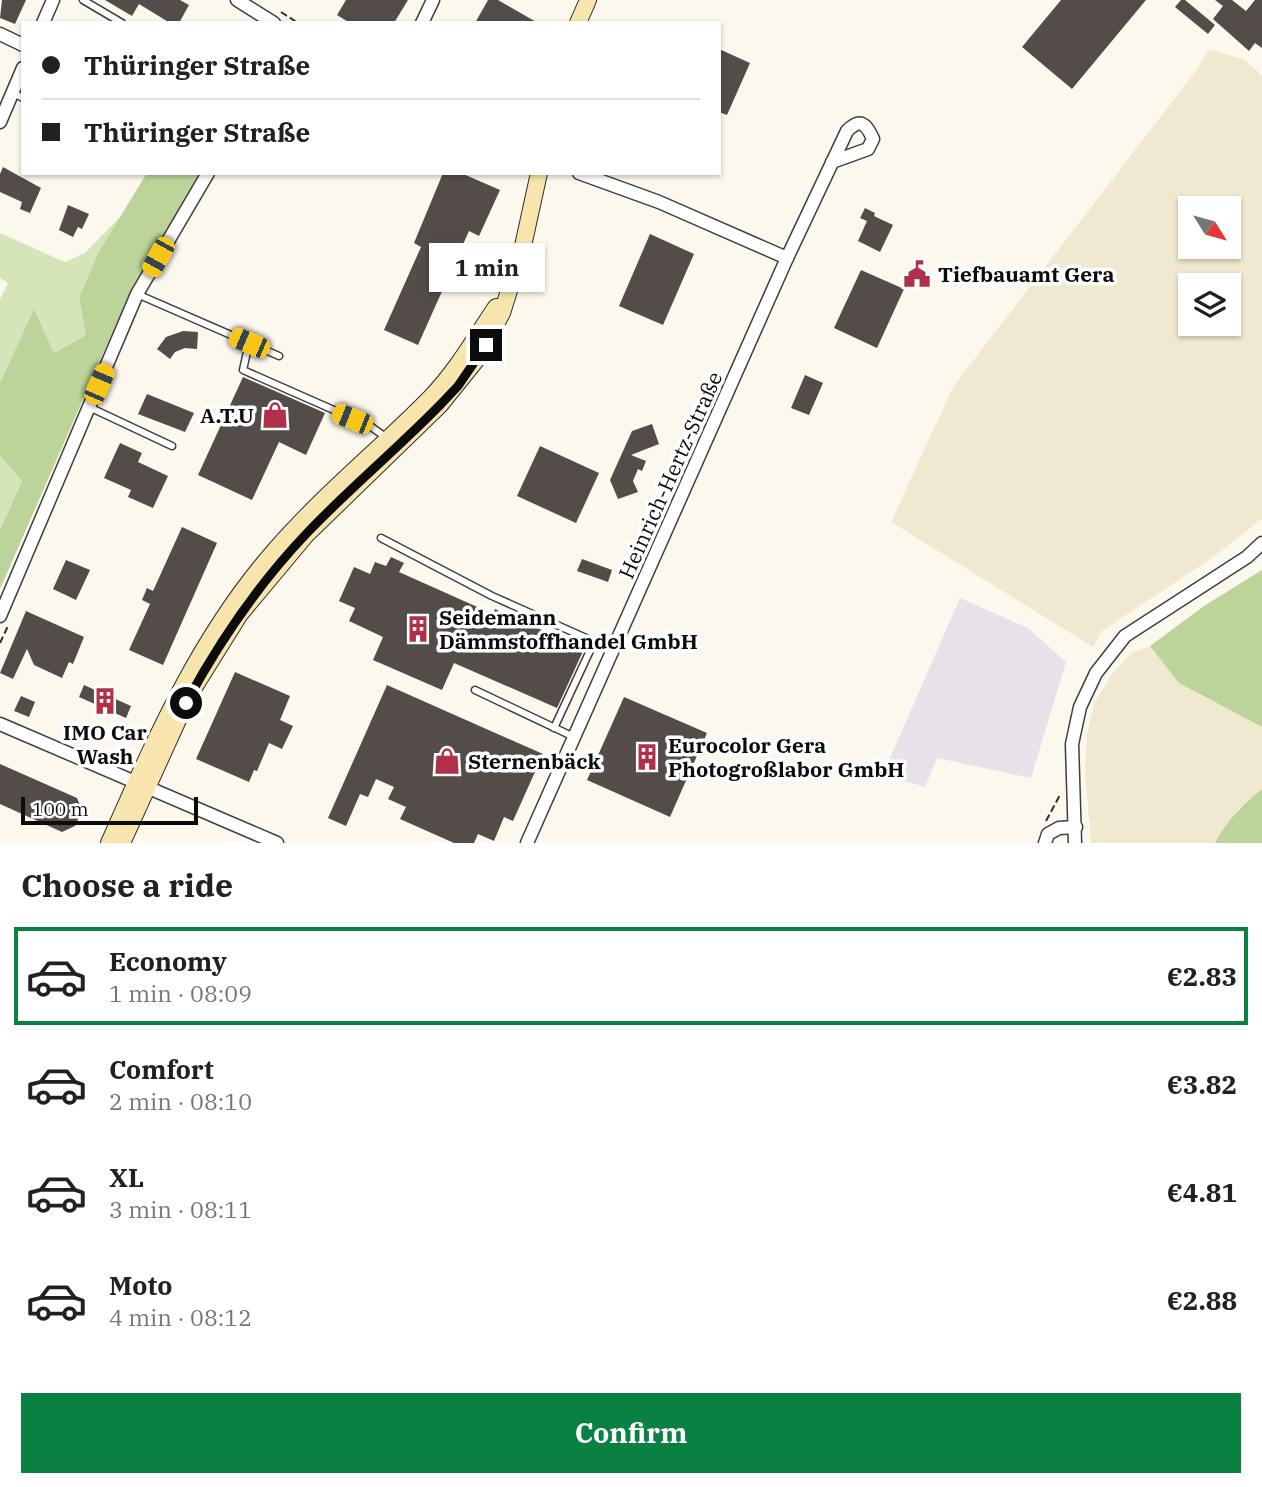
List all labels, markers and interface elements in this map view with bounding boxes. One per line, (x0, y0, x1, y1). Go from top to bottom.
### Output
text: Thüringer Straße (84, 48, 310, 82)
text: Thüringer Straße (84, 115, 310, 149)
north arrow (1178, 196, 1241, 259)
map controls (1178, 196, 1241, 336)
car (139, 234, 178, 280)
callout: 1 min (428, 244, 544, 292)
text: 1 min (455, 252, 519, 282)
public building icon: Tiefbauamt Gera (902, 259, 932, 289)
place label: Tiefbauamt Gera (938, 260, 1114, 288)
button: layers (1178, 273, 1241, 336)
car (226, 325, 273, 361)
route end (470, 329, 502, 361)
car (82, 361, 117, 407)
street label: Heinrich-Hertz-Straße (612, 367, 728, 583)
shop icon: A.T.U (260, 400, 290, 430)
place label: A.T.U (200, 401, 254, 429)
car (329, 401, 376, 437)
place label: Seidemann Dämmstoffhandel GmbH (439, 603, 698, 655)
building icon: Seidemann Dämmstoffhandel GmbH (403, 614, 433, 644)
building icon: IMO Car Wash (90, 686, 120, 716)
route start (170, 687, 202, 719)
place label: IMO Car Wash (63, 718, 148, 770)
place label: Eurocolor Gera Photogroßlabor GmbH (668, 731, 904, 783)
building icon: Eurocolor Gera Photogroßlabor GmbH (632, 742, 662, 772)
shop icon: Sternenbäck (432, 746, 462, 776)
place label: Sternenbäck (468, 747, 601, 775)
scale bar (21, 794, 198, 826)
text: 100 m (32, 797, 89, 821)
text: Choose a ride (21, 864, 233, 906)
text: Economy (109, 944, 227, 978)
icon: car (25, 945, 88, 1008)
text: €2.83 (1167, 959, 1237, 993)
text: 1 min · 08:09 (109, 978, 252, 1008)
text: Comfort (109, 1052, 214, 1086)
icon: car (25, 1053, 88, 1116)
text: €3.82 (1167, 1067, 1237, 1101)
text: 2 min · 08:10 (109, 1086, 252, 1116)
text: XL (109, 1160, 144, 1194)
icon: car (25, 1161, 88, 1224)
text: €4.81 (1167, 1175, 1237, 1209)
text: 3 min · 08:11 (109, 1194, 252, 1224)
text: Moto (109, 1268, 172, 1302)
icon: car (25, 1269, 88, 1332)
text: €2.88 (1167, 1283, 1237, 1317)
text: 4 min · 08:12 (109, 1302, 252, 1332)
button: Confirm (21, 1393, 1241, 1473)

